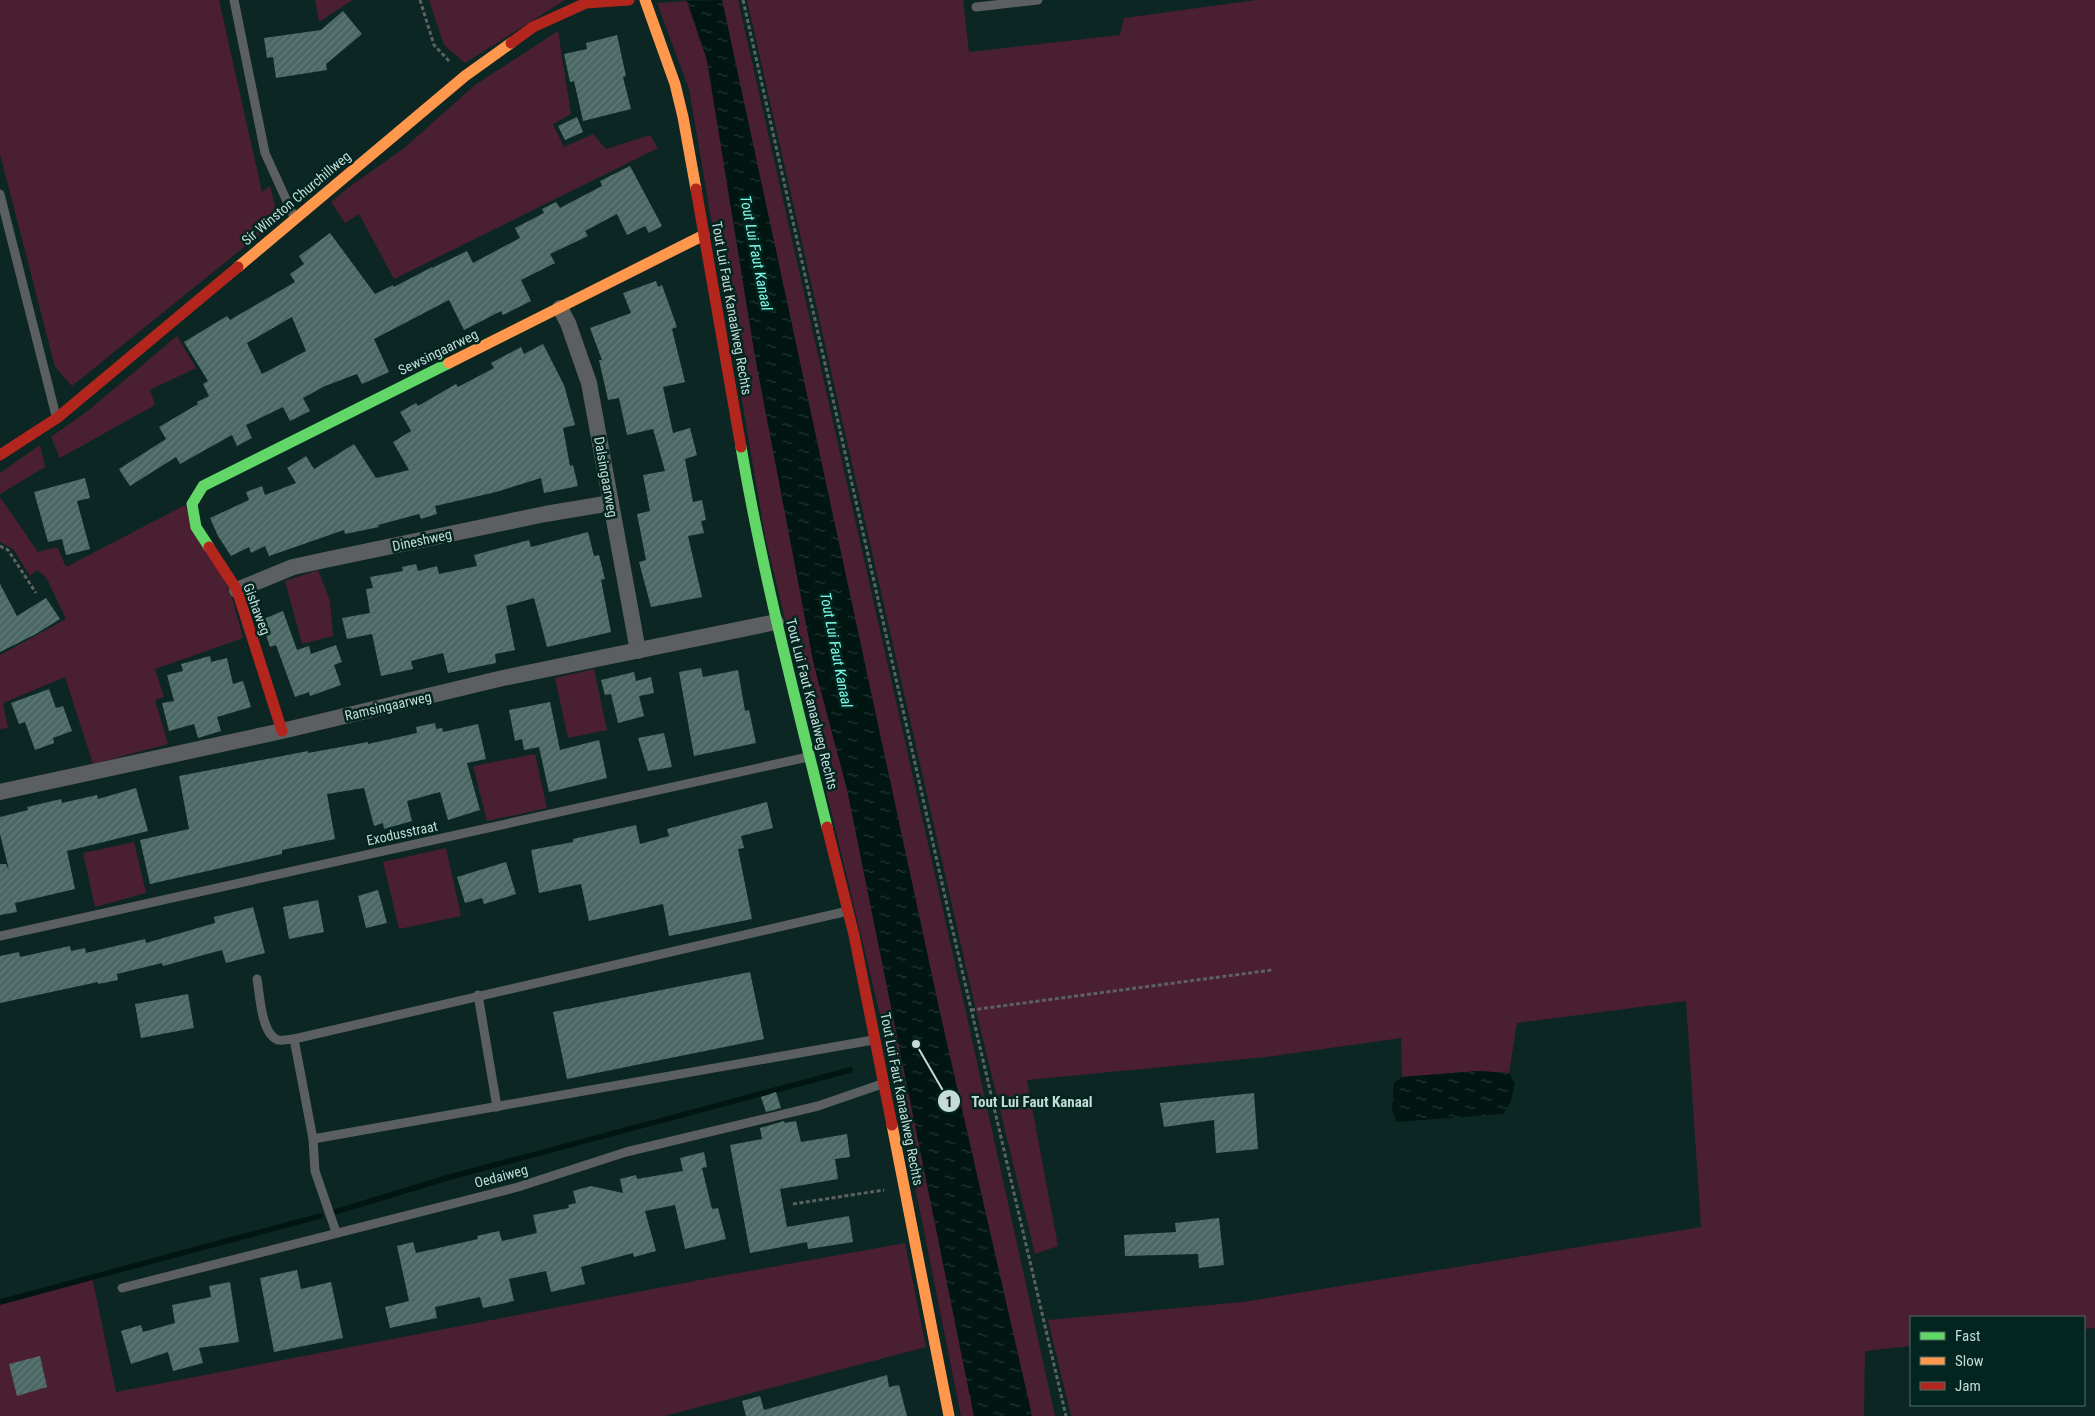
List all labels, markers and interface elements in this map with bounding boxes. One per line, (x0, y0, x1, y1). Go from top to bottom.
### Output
street label: Sir Winston Churchillweg (238, 148, 354, 248)
water label: Tout Lui Faut Kanaal (736, 194, 776, 313)
street label: Tout Lui Faut Kanaalweg Rechts (709, 220, 755, 396)
street label: Sewsingaarweg (396, 326, 480, 378)
street label: Dalsingaarweg (591, 435, 621, 519)
street label: Dineshweg (391, 526, 453, 554)
street label: Gishaweg (240, 581, 274, 637)
water label: Tout Lui Faut Kanaal (816, 591, 856, 710)
street label: Tout Lui Faut Kanaalweg Rechts (783, 617, 841, 791)
street label: Ramsingaarweg (343, 688, 433, 724)
street label: Exodusstraat (365, 818, 439, 848)
street label: Tout Lui Faut Kanaalweg Rechts (877, 1011, 927, 1187)
callout: Tout Lui Faut Kanaal (937, 1086, 1103, 1116)
text: 1 (945, 1093, 953, 1111)
text: Tout Lui Faut Kanaal (971, 1093, 1093, 1111)
street label: Oedaiweg (473, 1161, 529, 1191)
legend (1910, 1316, 2085, 1406)
text: Fast (1955, 1327, 1980, 1345)
text: Slow (1955, 1352, 1984, 1370)
text: Jam (1955, 1377, 1981, 1395)

